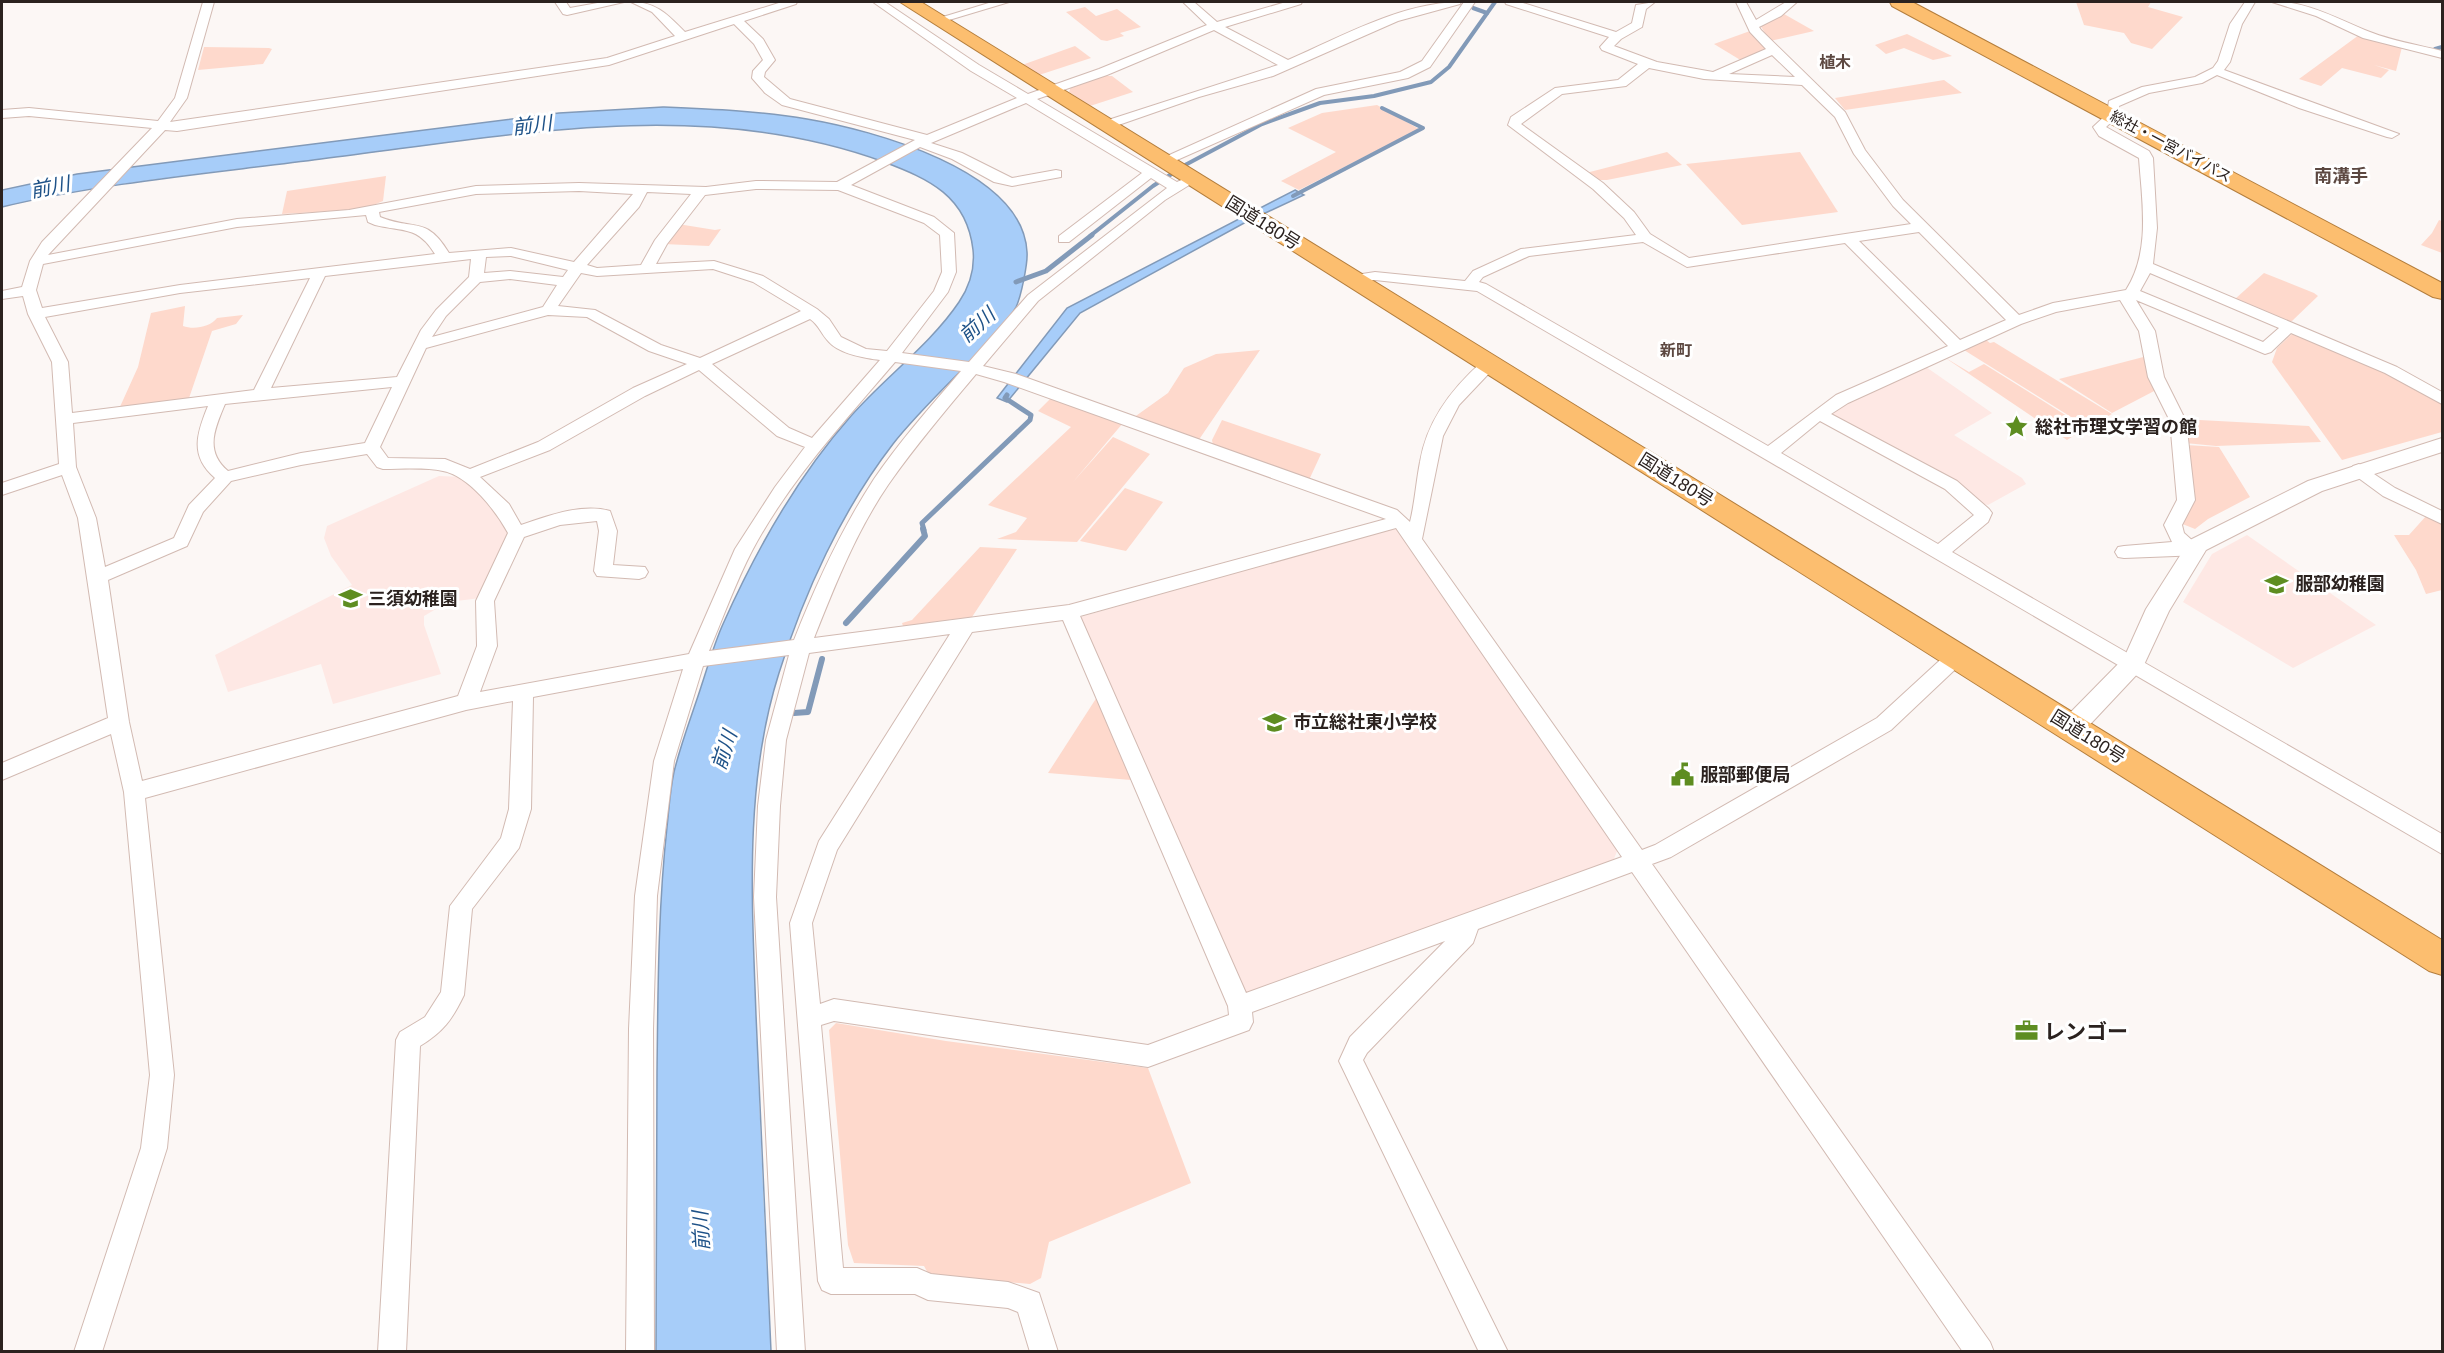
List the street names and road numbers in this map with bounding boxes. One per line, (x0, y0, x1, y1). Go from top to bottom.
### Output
street label: 総社・一宮バイパス (2108, 107, 2234, 185)
street label: 国道180号 (1222, 192, 1304, 254)
street label: 国道180号 (1635, 449, 1717, 511)
street label: 国道180号 (2047, 706, 2129, 768)

